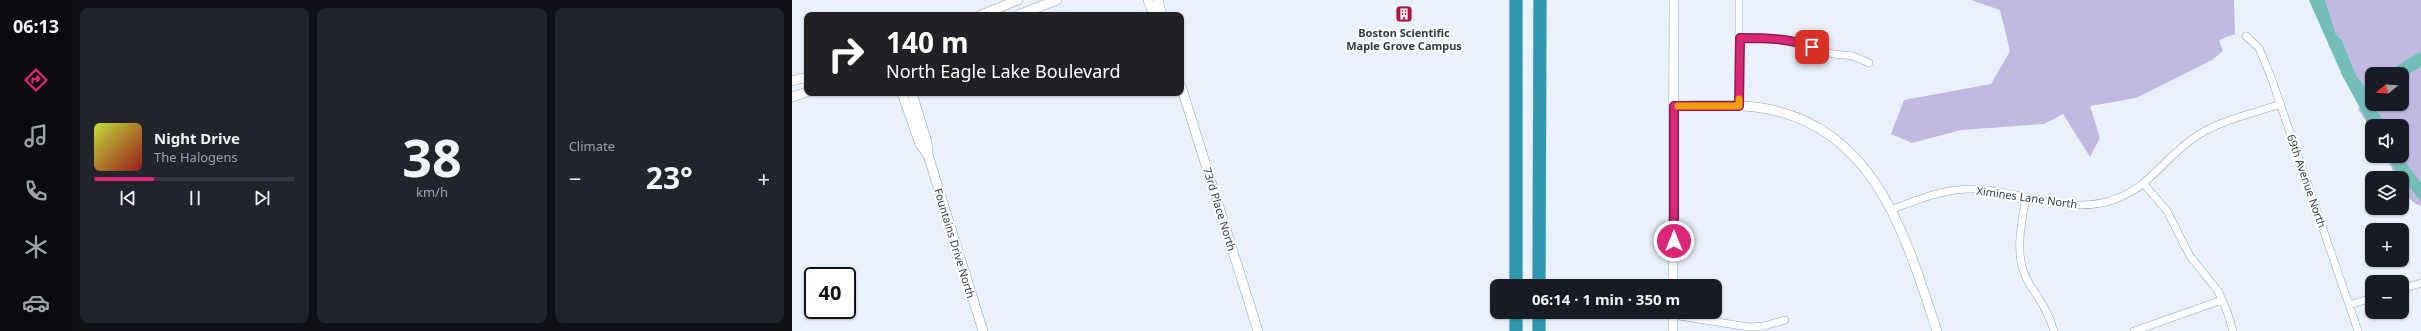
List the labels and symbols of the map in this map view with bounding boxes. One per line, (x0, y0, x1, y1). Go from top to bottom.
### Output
building icon: Boston Scientific Maple Grove Campus (1394, 4, 1414, 24)
place label: Boston Scientific Maple Grove Campus (1346, 25, 1462, 53)
pin (1795, 30, 1829, 64)
north arrow (2365, 67, 2409, 111)
street label: 69th Avenue North (2284, 132, 2330, 230)
street label: 73rd Place North (1200, 165, 1240, 253)
street label: Ximines Lane North (1976, 182, 2078, 212)
street label: Fountains Drive North (931, 186, 979, 300)
position arrow (1653, 220, 1695, 262)
speed limit sign: 40 (804, 267, 856, 319)

